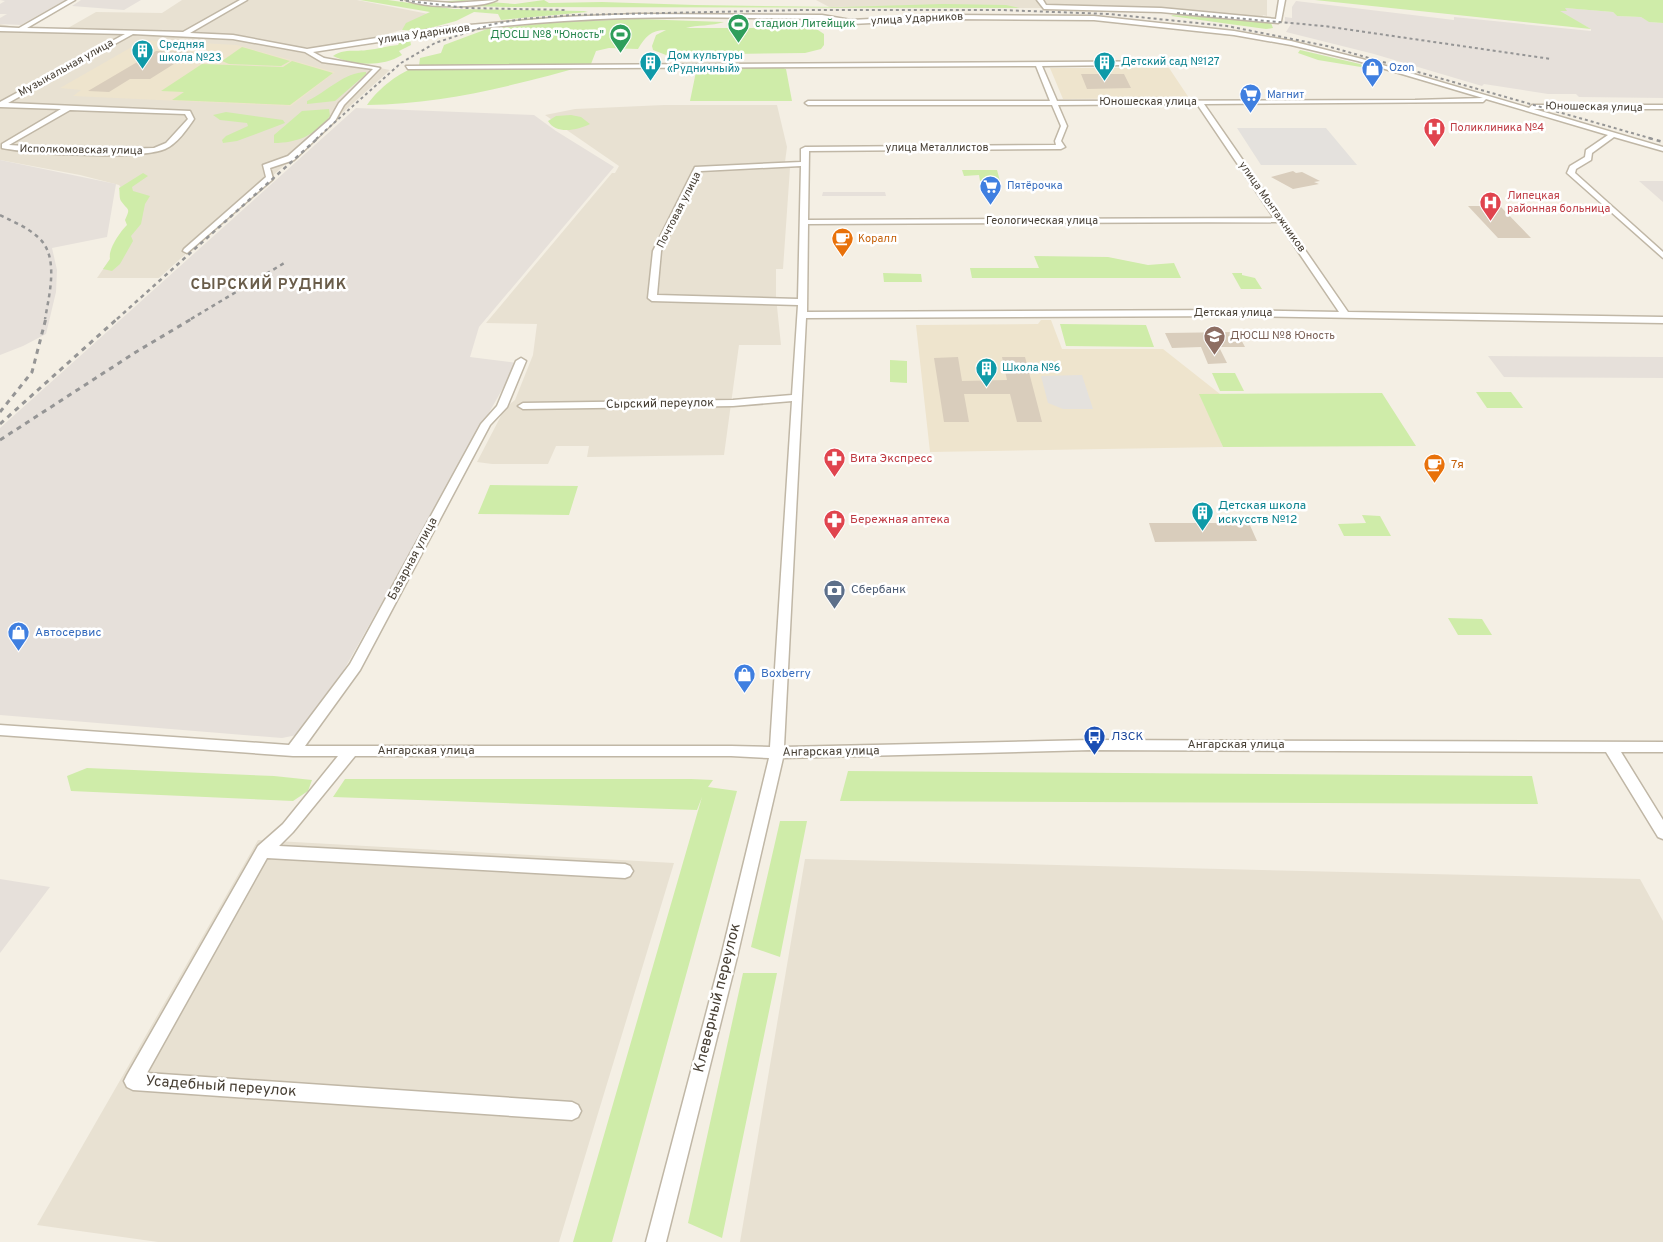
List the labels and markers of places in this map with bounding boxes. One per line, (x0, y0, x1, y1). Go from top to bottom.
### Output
sports icon: стадион Литейщик (727, 12, 751, 43)
place label: стадион Литейщик (755, 17, 855, 31)
sports icon: ДЮСШ №8 "Юность" (608, 23, 632, 54)
place label: ДЮСШ №8 "Юность" (490, 28, 604, 42)
place label: Средняя школа №23 (159, 38, 222, 65)
building icon: Средняя школа №23 (131, 39, 155, 70)
place label: Дом культуры «Рудничный» (667, 49, 743, 76)
building icon: Дом культуры «Рудничный» (639, 50, 663, 81)
building icon: Детский сад №127 (1093, 50, 1117, 81)
place label: Детский сад №127 (1121, 55, 1220, 69)
shop icon: Ozon (1361, 56, 1385, 87)
place label: Ozon (1389, 61, 1415, 75)
supermarket icon: Магнит (1239, 83, 1263, 114)
place label: Магнит (1267, 88, 1304, 102)
hospital icon: Поликлиника №4 (1422, 116, 1446, 147)
place label: Поликлиника №4 (1450, 121, 1544, 135)
supermarket icon: Пятёрочка (979, 174, 1003, 205)
place label: Пятёрочка (1007, 179, 1063, 193)
place label: Липецкая районная больница (1507, 189, 1610, 216)
hospital icon: Липецкая районная больница (1479, 190, 1503, 221)
cafe icon: Коралл (830, 227, 854, 258)
place label: Коралл (858, 232, 897, 246)
school or university icon: ДЮСШ №8 Юность (1202, 324, 1226, 355)
place label: ДЮСШ №8 Юность (1230, 329, 1335, 343)
building icon: Школа №6 (974, 356, 998, 387)
place label: Школа №6 (1002, 361, 1060, 375)
pharmacy icon: Вита Экспресс (822, 447, 846, 478)
place label: Вита Экспресс (850, 451, 933, 467)
cafe icon: 7я (1423, 453, 1447, 484)
place label: 7я (1451, 457, 1464, 473)
place label: Детская школа искусств №12 (1218, 498, 1306, 528)
building icon: Детская школа искусств №12 (1190, 501, 1214, 532)
pharmacy icon: Бережная аптека (822, 508, 846, 539)
place label: Бережная аптека (850, 512, 950, 528)
bank icon: Сбербанк (823, 578, 847, 609)
place label: Сбербанк (851, 582, 906, 598)
shop icon: Автосервис (7, 621, 31, 652)
place label: Автосервис (35, 625, 101, 641)
shop icon: Boxberry (733, 662, 757, 693)
place label: Boxberry (761, 666, 811, 682)
bus stop icon: ЛЗСК (1083, 725, 1107, 756)
place label: ЛЗСК (1111, 729, 1143, 745)

